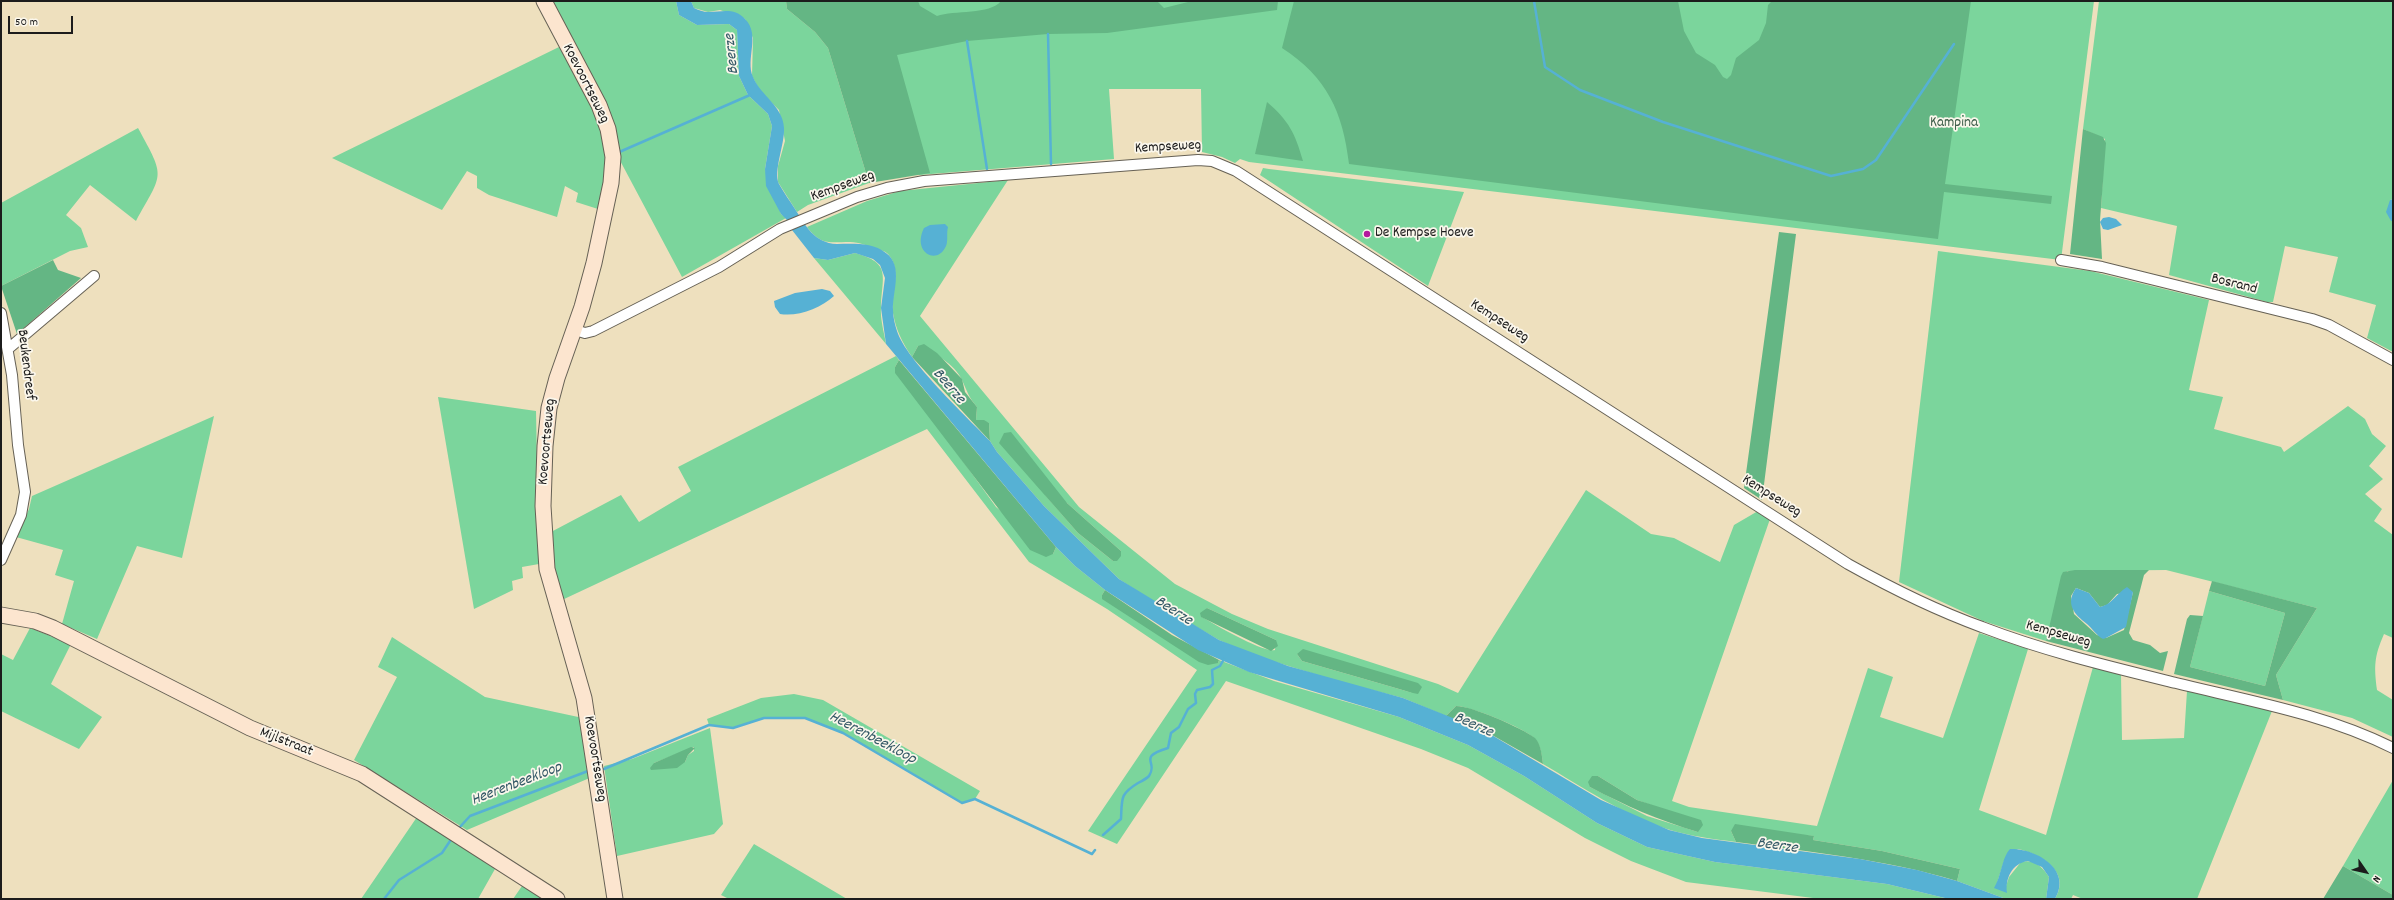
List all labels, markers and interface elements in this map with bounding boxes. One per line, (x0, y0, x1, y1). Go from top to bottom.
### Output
scale bar (10, 8, 75, 34)
text: 50 m (15, 14, 38, 31)
water label: Beerze (721, 33, 745, 75)
street label: Koevoortseweg (557, 41, 613, 127)
park label: Kampina (1930, 115, 1978, 133)
street label: Kempseweg (1134, 137, 1202, 159)
street label: Kempseweg (809, 167, 877, 207)
place label: De Kempse Hoeve (1375, 225, 1474, 243)
marker: De Kempse Hoeve (1362, 229, 1372, 239)
street label: Bosrand (2209, 271, 2259, 299)
street label: Kempseweg (1466, 296, 1532, 348)
street label: Beukendreef (12, 329, 38, 401)
water label: Beerze (927, 365, 969, 409)
street label: Koevoortseweg (535, 398, 561, 486)
street label: Kempseweg (1738, 472, 1804, 522)
water label: Beerze (1151, 593, 1195, 631)
street label: Kempseweg (2024, 617, 2092, 653)
water label: Heerenbeekloop (825, 708, 919, 770)
water label: Beerze (1450, 709, 1496, 743)
street label: Koevoortseweg (578, 715, 610, 803)
street label: Mijlstraat (257, 724, 315, 762)
water label: Heerenbeekloop (469, 759, 565, 811)
water label: Beerze (1756, 835, 1798, 859)
north arrow (2346, 852, 2386, 892)
text: N (2368, 872, 2384, 885)

